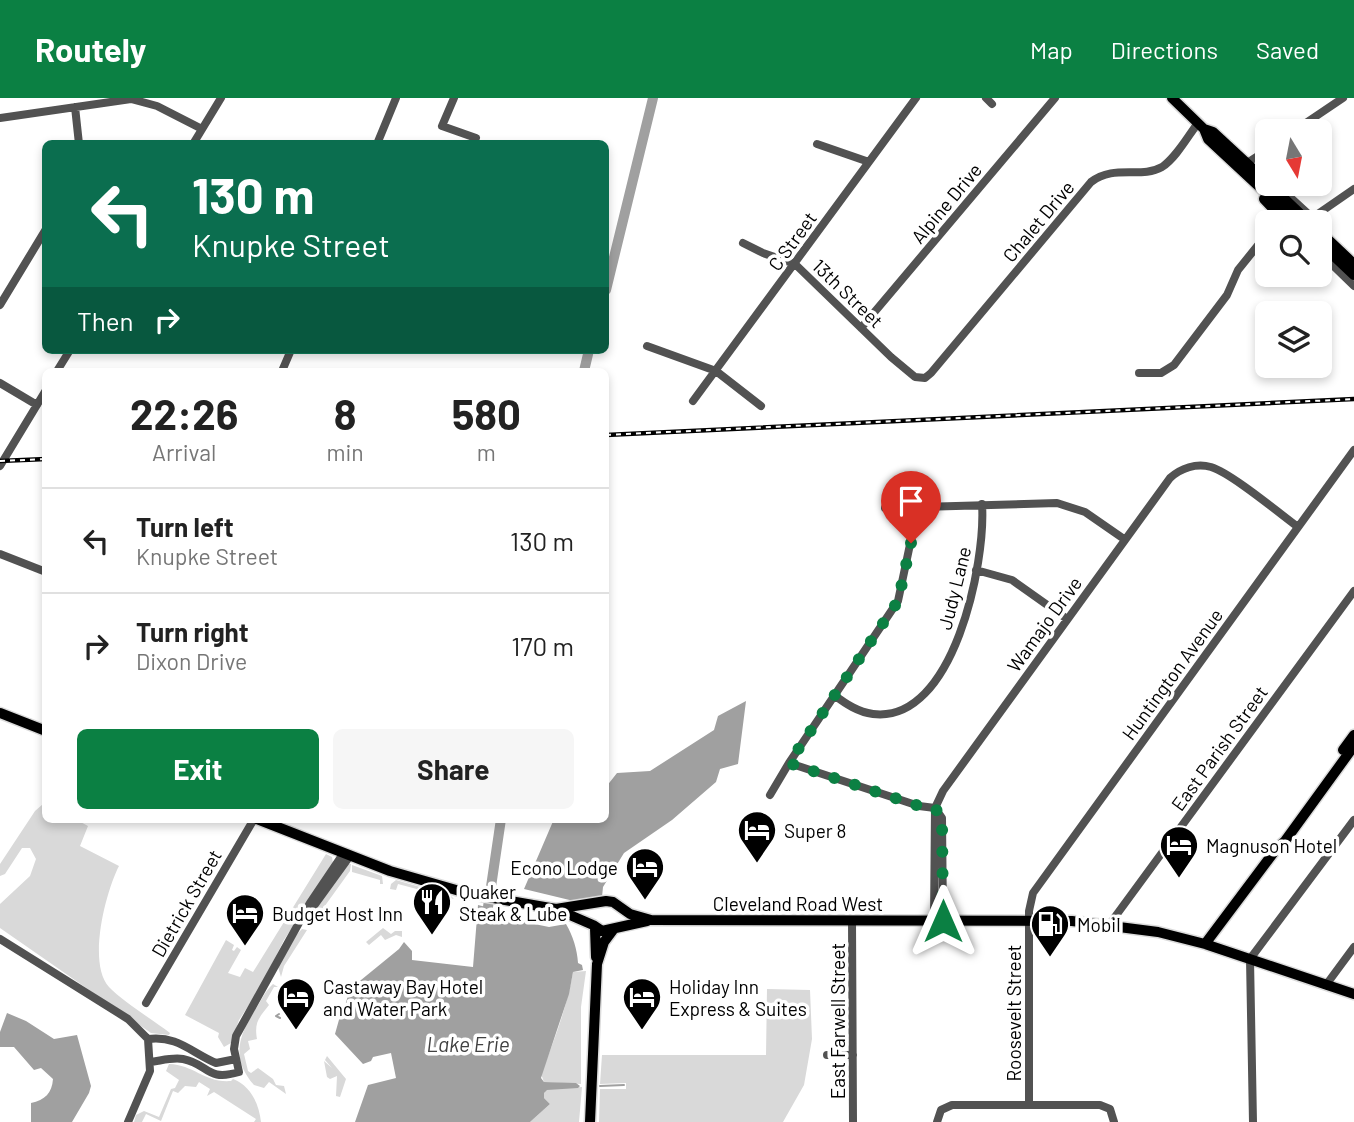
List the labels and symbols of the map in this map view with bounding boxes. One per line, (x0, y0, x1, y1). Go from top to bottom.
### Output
north arrow (1255, 119, 1332, 196)
street label: Alpine Drive (906, 158, 986, 248)
street label: Chalet Drive (997, 176, 1079, 266)
street label: C Street (763, 207, 821, 275)
street label: 13th Street (808, 254, 888, 332)
pin (881, 471, 941, 543)
street label: Judy Lane (933, 544, 975, 632)
street label: Wamajo Drive (1002, 572, 1086, 676)
street label: Huntington Avenue (1117, 604, 1227, 744)
street label: East Parish Street (1166, 681, 1272, 815)
hotel icon: Super 8 (736, 809, 778, 864)
place label: Super 8 (784, 819, 846, 842)
hotel icon: Magnuson Hotel (1158, 824, 1200, 879)
place label: Magnuson Hotel (1206, 834, 1337, 857)
street label: Dietrick Street (146, 845, 226, 961)
hotel icon: Econo Lodge (624, 846, 666, 901)
place label: Econo Lodge (510, 856, 618, 879)
place label: Quaker Steak & Lube (459, 880, 567, 925)
restaurant icon: Quaker Steak & Lube (411, 881, 453, 936)
position arrow (906, 884, 980, 958)
hotel icon: Budget Host Inn (224, 892, 266, 947)
street label: Cleveland Road West (713, 892, 883, 915)
place label: Budget Host Inn (272, 902, 403, 925)
fuel station icon: Mobil (1029, 903, 1071, 958)
place label: Mobil (1077, 913, 1121, 936)
street label: East Farwell Street (826, 943, 849, 1099)
street label: Roosevelt Street (1002, 944, 1025, 1082)
place label: Castaway Bay Hotel and Water Park (323, 975, 483, 1020)
place label: Holiday Inn Express & Suites (669, 975, 807, 1020)
hotel icon: Castaway Bay Hotel and Water Park (275, 976, 317, 1031)
hotel icon: Holiday Inn Express & Suites (621, 976, 663, 1031)
water label: Lake Erie (426, 1031, 510, 1056)

